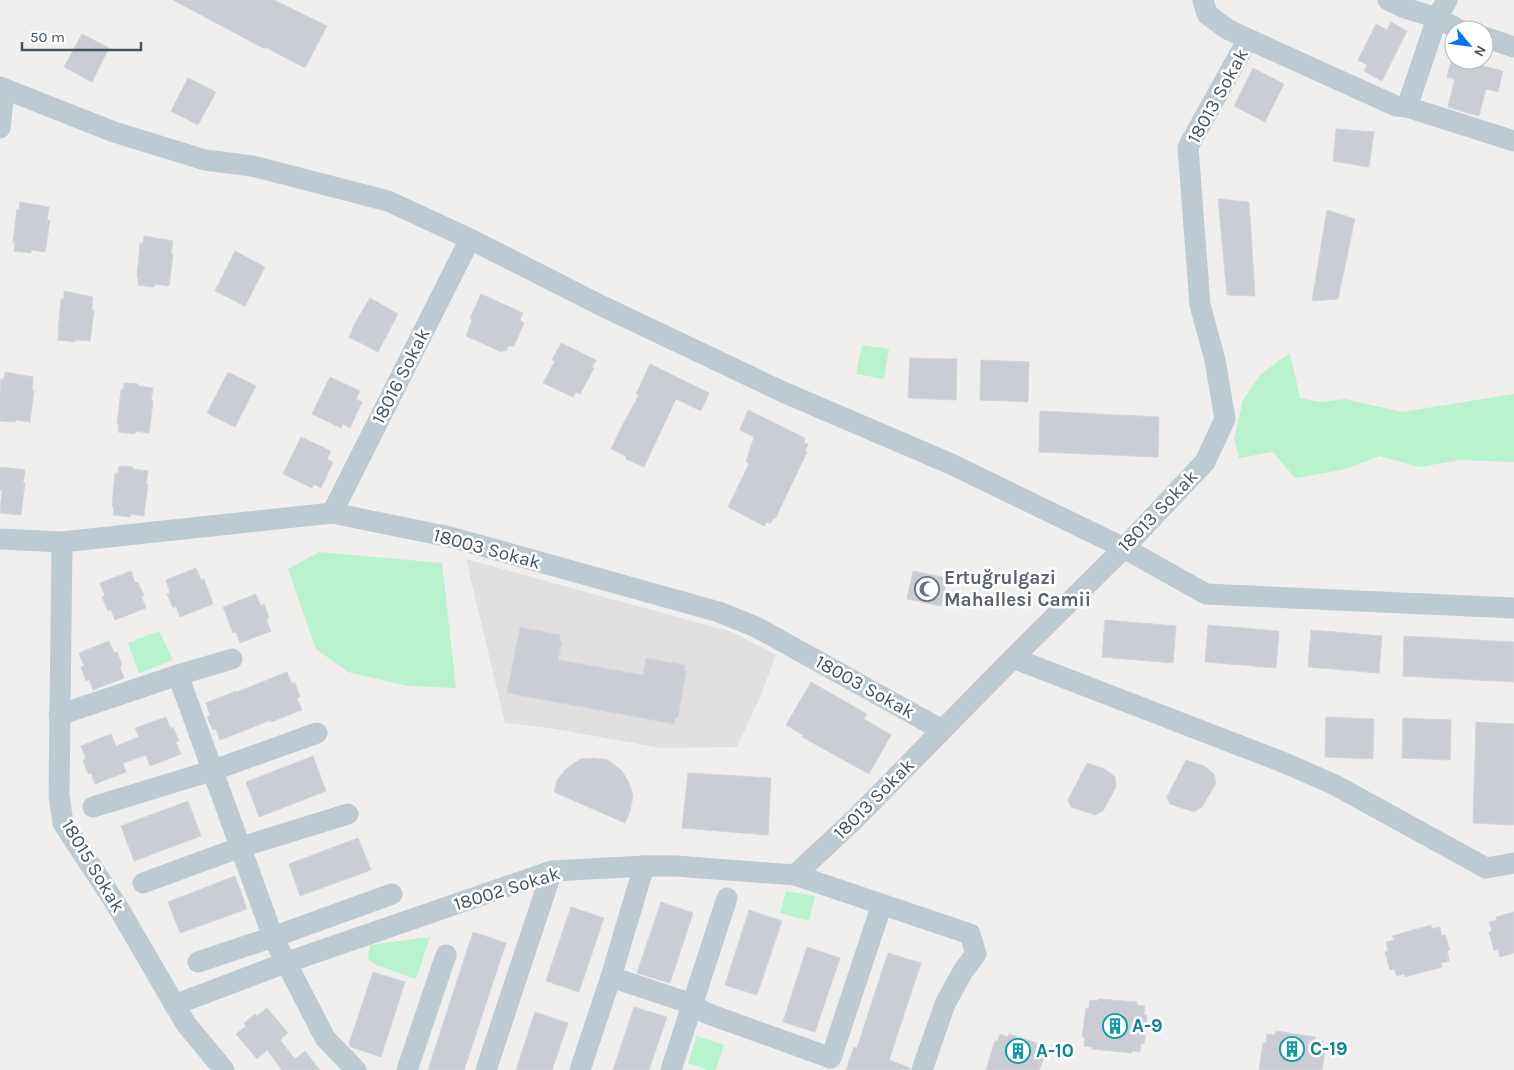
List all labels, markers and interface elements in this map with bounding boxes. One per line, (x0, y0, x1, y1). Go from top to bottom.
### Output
scale bar (22, 20, 141, 52)
north arrow (1444, 20, 1494, 70)
text: 50 m (30, 28, 65, 46)
text: N (1470, 43, 1490, 60)
street label: 18013 Sokak (1183, 45, 1253, 147)
street label: 18016 Sokak (367, 324, 435, 428)
street label: 18013 Sokak (1114, 465, 1203, 556)
street label: 18003 Sokak (431, 524, 543, 574)
place label: Ertuğrulgazi Mahallesi Camii (944, 567, 1091, 611)
mosque icon: Ertuğrulgazi Mahallesi Camii (914, 576, 940, 602)
street label: 18003 Sokak (812, 651, 919, 723)
street label: 18013 Sokak (829, 754, 919, 844)
street label: 18015 Sokak (57, 816, 129, 917)
street label: 18002 Sokak (451, 862, 563, 916)
building icon: A-9 (1102, 1013, 1128, 1039)
place label: A-9 (1132, 1015, 1163, 1037)
building icon: C-19 (1279, 1036, 1305, 1062)
building icon: A-10 (1005, 1038, 1031, 1064)
place label: C-19 (1310, 1038, 1348, 1060)
place label: A-10 (1036, 1040, 1074, 1062)

